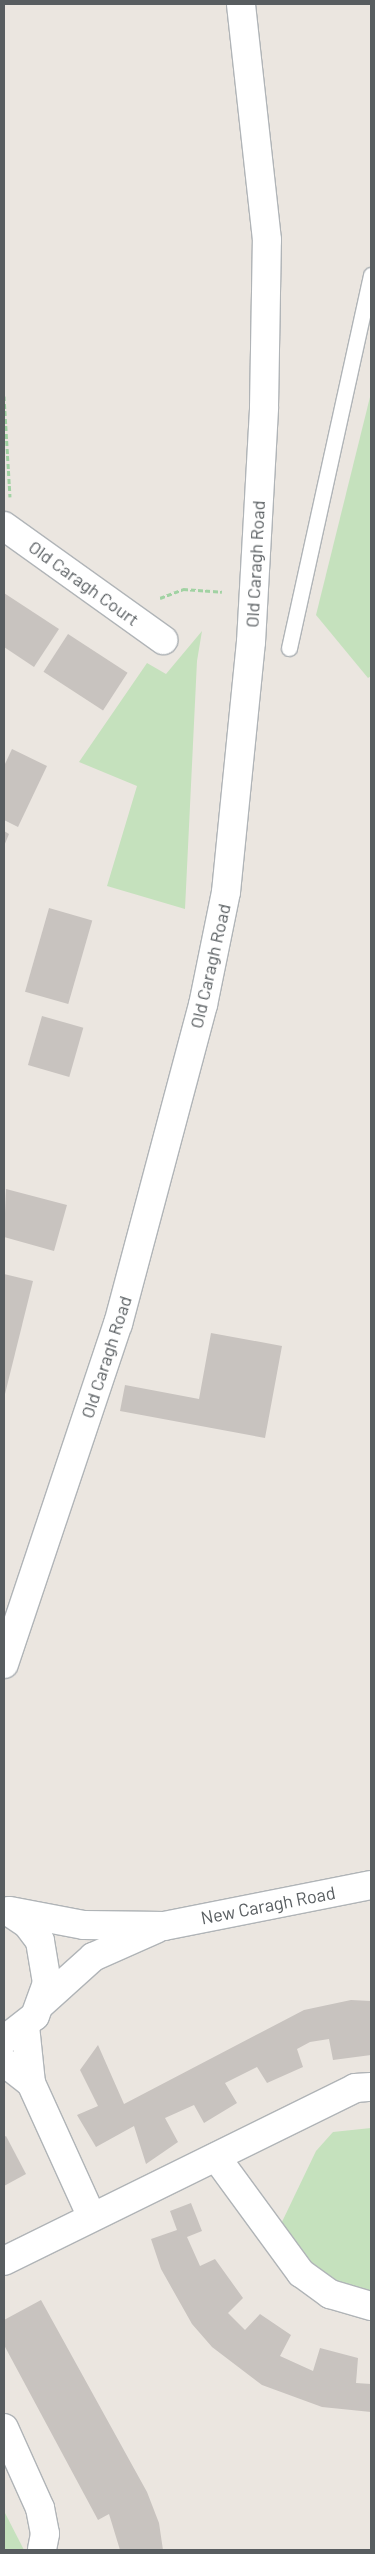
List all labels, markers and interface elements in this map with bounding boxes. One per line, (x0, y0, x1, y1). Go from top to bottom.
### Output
street label: Old Caragh Road (241, 500, 269, 628)
street label: Old Caragh Court (25, 536, 143, 630)
street label: Old Caragh Road (185, 902, 235, 1030)
street label: Old Caragh Road (76, 1293, 136, 1421)
street label: New Caragh Road (199, 1881, 337, 1929)

